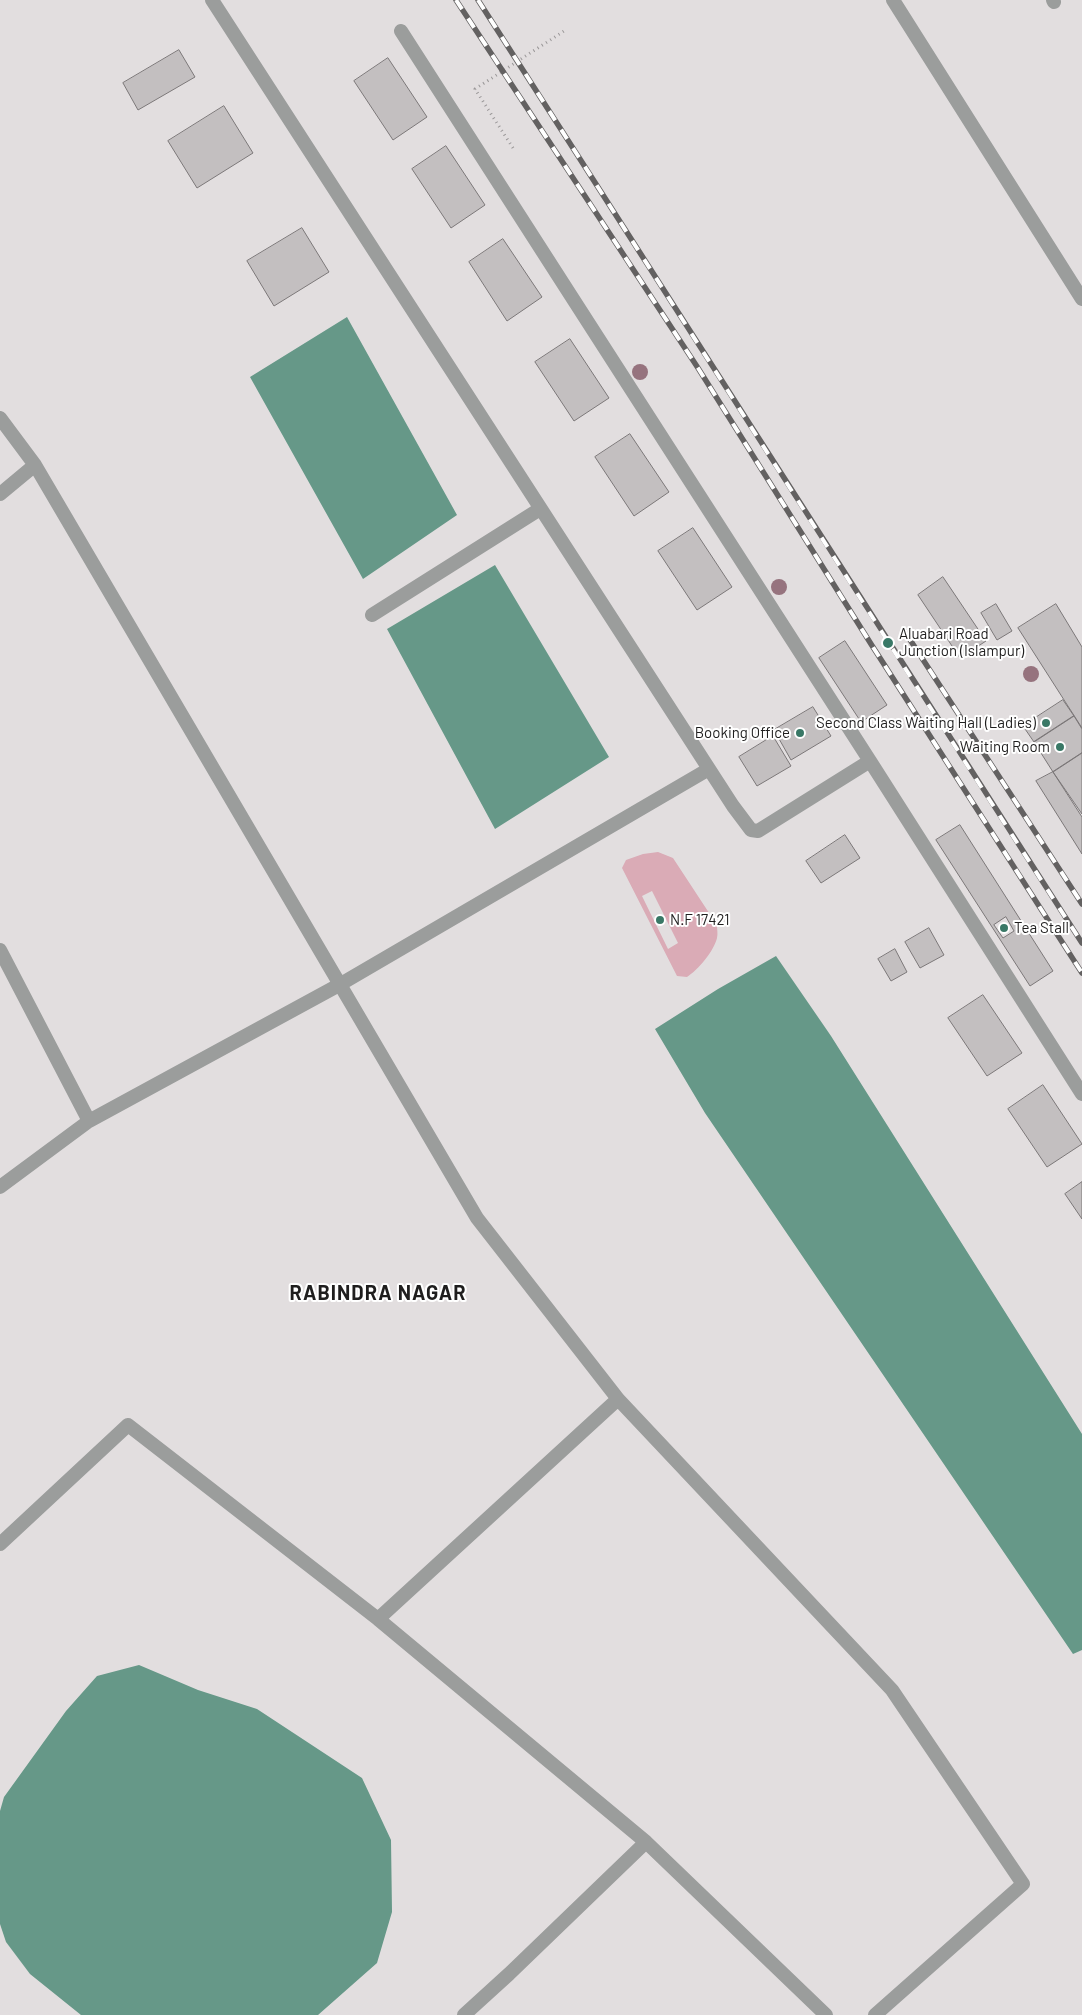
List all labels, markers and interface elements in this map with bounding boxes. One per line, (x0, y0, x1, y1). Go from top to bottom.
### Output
place label: Aluabari Road Junction (Islampur) (899, 625, 1024, 660)
marker: Aluabari Road Junction (Islampur) (881, 636, 895, 650)
place label: Second Class Waiting Hall (Ladies) (816, 714, 1036, 732)
marker: Second Class Waiting Hall (Ladies) (1040, 717, 1052, 729)
place label: Booking Office (695, 724, 790, 742)
marker: Booking Office (794, 727, 806, 739)
place label: Waiting Room (960, 738, 1050, 756)
marker: Waiting Room (1054, 741, 1066, 753)
place label: N.F 17421 (670, 911, 730, 929)
marker: N.F 17421 (654, 914, 666, 926)
place label: Tea Stall (1014, 919, 1069, 937)
marker: Tea Stall (998, 922, 1010, 934)
district label: RABINDRA NAGAR (288, 1281, 468, 1305)

